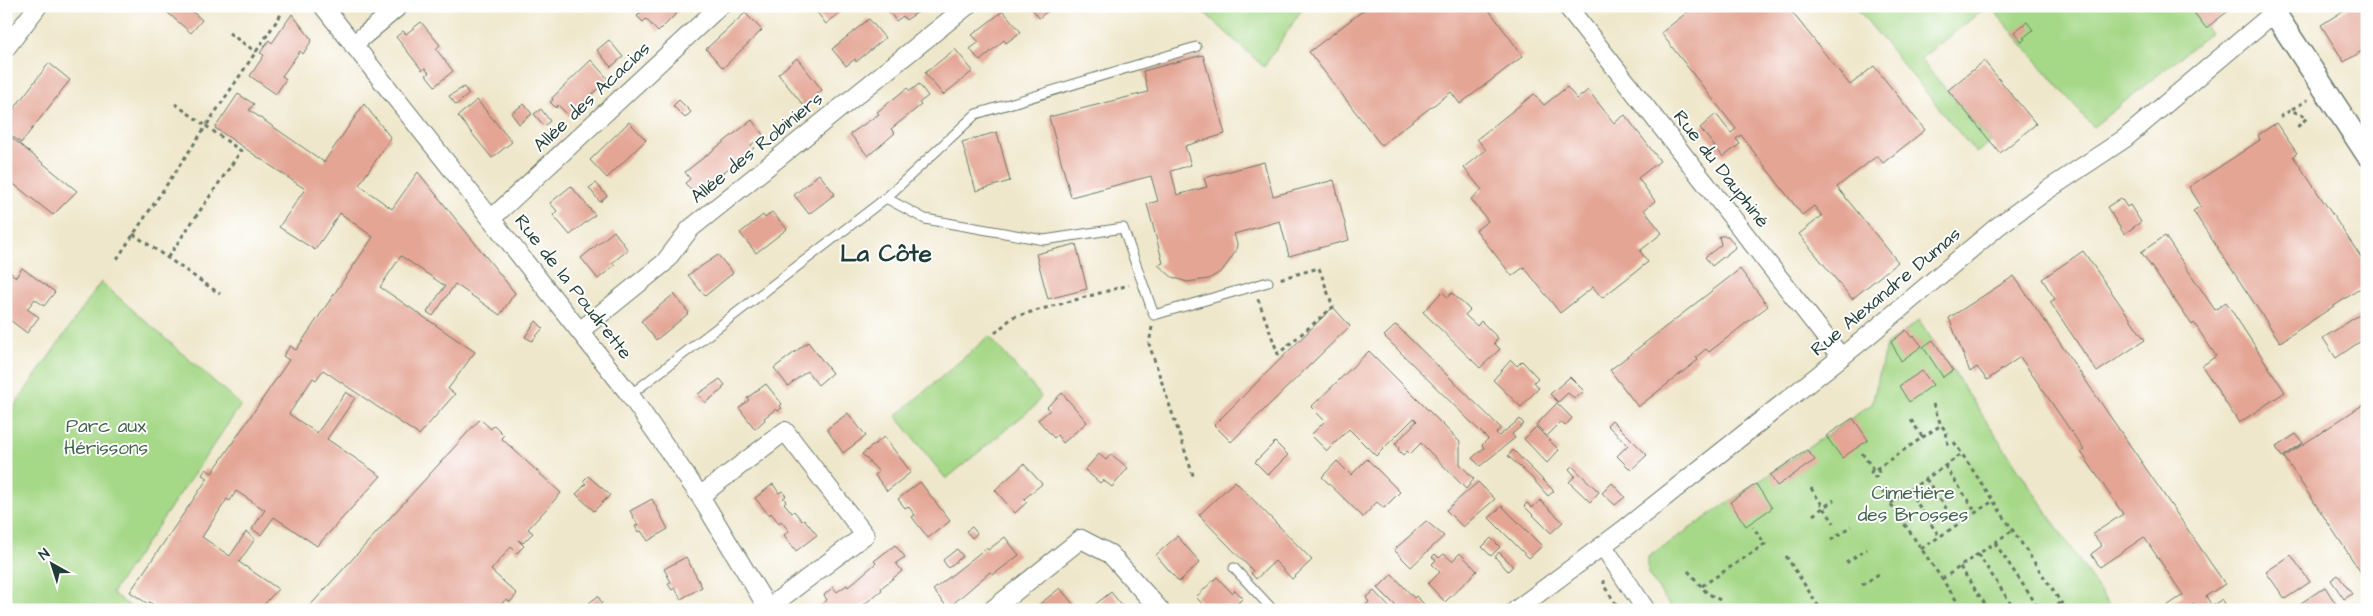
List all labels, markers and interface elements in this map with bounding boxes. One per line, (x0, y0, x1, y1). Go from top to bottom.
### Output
street label: Allée des Acacias (527, 35, 657, 159)
street label: Allée des Robiniers (685, 86, 829, 210)
street label: Rue du Dauphiné (1667, 105, 1775, 233)
street label: Rue de la Poudrette (508, 209, 638, 365)
street label: Rue Alexandre Dumas (1805, 221, 1967, 363)
district label: La Côte (840, 237, 932, 271)
park label: Parc aux Hérissons (64, 413, 148, 462)
park label: Cimetière des Brosses (1858, 480, 1968, 529)
north arrow (28, 538, 78, 588)
text: N (35, 544, 54, 565)

